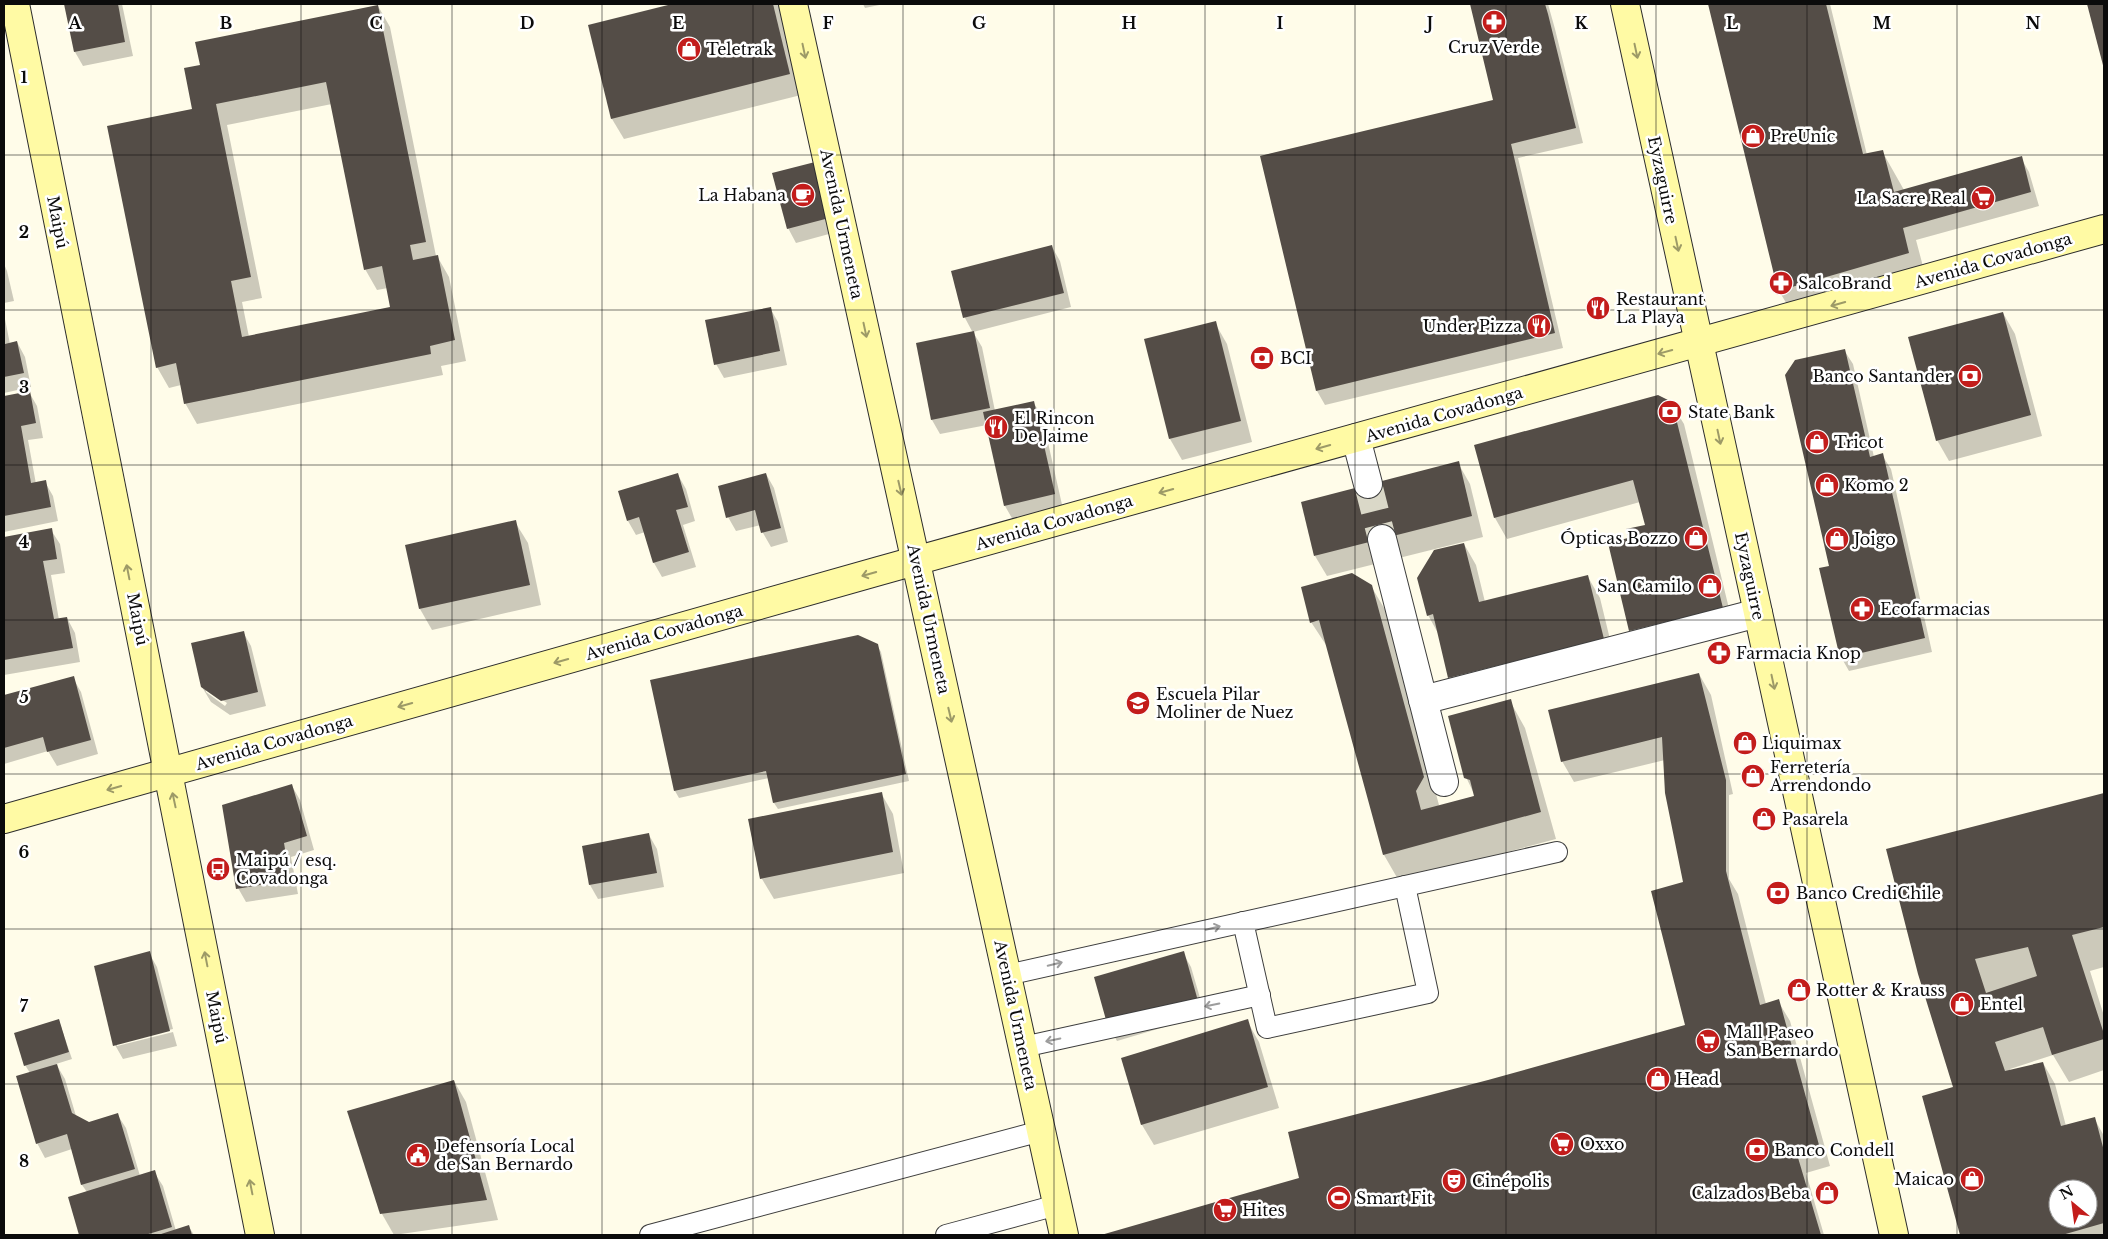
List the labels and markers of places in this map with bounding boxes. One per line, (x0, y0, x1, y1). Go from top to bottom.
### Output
pharmacy icon: Cruz Verde (1481, 9, 1507, 35)
shop icon: Teletrak (676, 36, 702, 62)
place label: Cruz Verde (1448, 37, 1540, 57)
place label: Teletrak (706, 39, 773, 59)
shop icon: PreUnic (1740, 123, 1766, 149)
place label: PreUnic (1770, 126, 1836, 146)
cafe icon: La Habana (790, 182, 816, 208)
place label: La Habana (698, 185, 786, 205)
supermarket icon: La Sacre Real (1970, 185, 1996, 211)
place label: La Sacre Real (1856, 188, 1966, 208)
pharmacy icon: SalcoBrand (1768, 270, 1794, 296)
place label: SalcoBrand (1798, 273, 1892, 293)
place label: Restaurant La Playa (1616, 289, 1704, 327)
restaurant icon: Restaurant La Playa (1585, 295, 1611, 321)
restaurant icon: Under Pizza (1526, 313, 1552, 339)
place label: Under Pizza (1423, 316, 1522, 336)
bank icon: BCI (1249, 345, 1275, 371)
place label: BCI (1280, 348, 1312, 368)
bank icon: Banco Santander (1957, 363, 1983, 389)
place label: Banco Santander (1812, 366, 1952, 386)
bank icon: State Bank (1657, 399, 1683, 425)
place label: State Bank (1688, 402, 1775, 422)
place label: El Rincon De Jaime (1014, 408, 1095, 446)
restaurant icon: El Rincon De Jaime (983, 414, 1009, 440)
shop icon: Tricot (1804, 429, 1830, 455)
place label: Tricot (1834, 432, 1884, 452)
shop icon: Komo 2 (1814, 472, 1840, 498)
place label: Komo 2 (1844, 475, 1909, 495)
shop icon: Ópticas Bozzo (1683, 525, 1709, 551)
shop icon: Joigo (1824, 526, 1850, 552)
place label: Ópticas Bozzo (1560, 528, 1678, 548)
place label: Joigo (1852, 529, 1896, 549)
shop icon: San Camilo (1697, 573, 1723, 599)
place label: San Camilo (1597, 576, 1692, 596)
pharmacy icon: Ecofarmacias (1849, 596, 1875, 622)
place label: Ecofarmacias (1880, 599, 1990, 619)
pharmacy icon: Farmacia Knop (1706, 640, 1732, 666)
place label: Farmacia Knop (1736, 643, 1861, 663)
place label: Escuela Pilar Moliner de Nuez (1156, 684, 1294, 722)
school or university icon: Escuela Pilar Moliner de Nuez (1125, 690, 1151, 716)
shop icon: Liquimax (1732, 730, 1758, 756)
place label: Liquimax (1762, 733, 1842, 753)
place label: Ferretería Arrendondo (1769, 757, 1871, 795)
shop icon: Ferretería Arrendondo (1740, 763, 1766, 789)
shop icon: Pasarela (1751, 806, 1777, 832)
place label: Pasarela (1782, 809, 1849, 829)
place label: Maipú / esq. Covadonga (236, 850, 336, 888)
bus stop icon: Maipú / esq. Covadonga (205, 856, 231, 882)
bank icon: Banco CrediChile (1765, 880, 1791, 906)
place label: Banco CrediChile (1796, 883, 1941, 903)
shop icon: Rotter & Krauss (1786, 977, 1812, 1003)
place label: Rotter & Krauss (1816, 980, 1945, 1000)
shop icon: Entel (1949, 991, 1975, 1017)
place label: Entel (1980, 994, 2023, 1014)
place label: Mall Paseo San Bernardo (1726, 1022, 1839, 1060)
supermarket icon: Mall Paseo San Bernardo (1695, 1028, 1721, 1054)
shop icon: Head (1645, 1066, 1671, 1092)
place label: Head (1676, 1069, 1719, 1089)
supermarket icon: Oxxo (1549, 1131, 1575, 1157)
place label: Oxxo (1580, 1134, 1624, 1154)
place label: Defensoría Local de San Bernardo (436, 1136, 575, 1174)
bank icon: Banco Condell (1744, 1137, 1770, 1163)
place label: Banco Condell (1774, 1140, 1894, 1160)
public building icon: Defensoría Local de San Bernardo (405, 1142, 431, 1168)
shop icon: Maicao (1959, 1166, 1985, 1192)
theatre icon: Cinépolis (1441, 1168, 1467, 1194)
place label: Maicao (1894, 1169, 1954, 1189)
place label: Cinépolis (1472, 1171, 1550, 1191)
shop icon: Calzados Beba (1814, 1180, 1840, 1206)
place label: Calzados Beba (1691, 1183, 1810, 1203)
sports icon: Smart Fit (1326, 1185, 1352, 1211)
place label: Smart Fit (1356, 1188, 1433, 1208)
supermarket icon: Hites (1212, 1197, 1238, 1223)
place label: Hites (1242, 1200, 1285, 1220)

